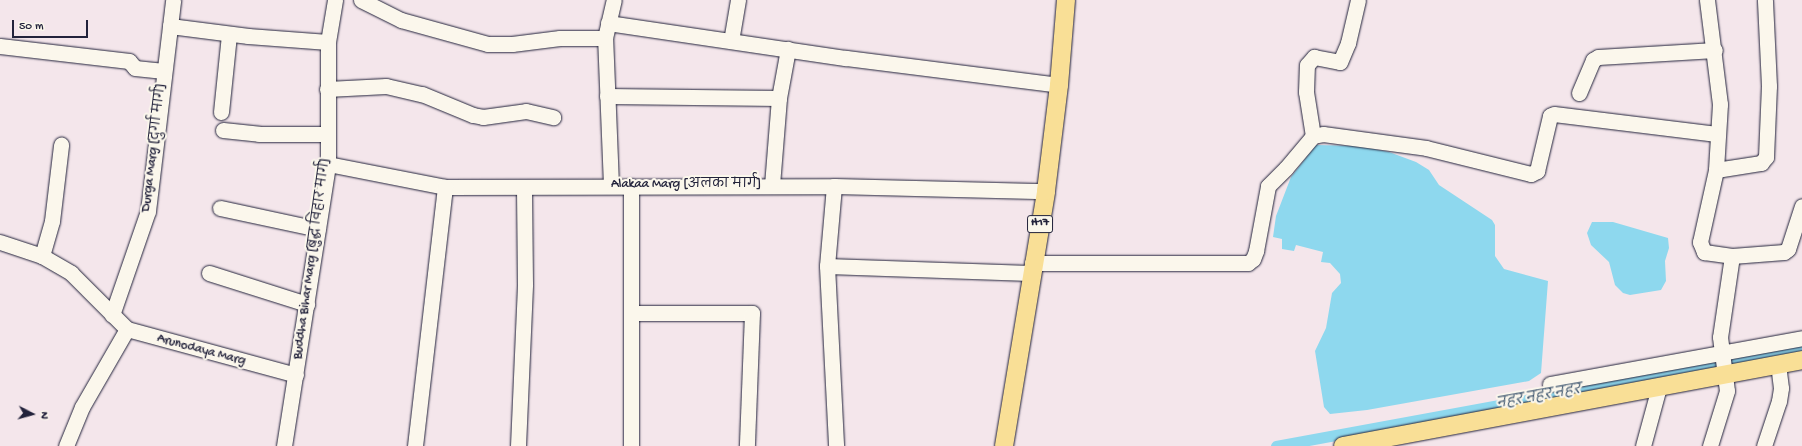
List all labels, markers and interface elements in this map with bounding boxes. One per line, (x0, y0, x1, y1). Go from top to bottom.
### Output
scale bar (14, 12, 90, 38)
text: 50 m (19, 20, 44, 34)
street label: Durga Marg [दुर्गा मार्ग] (139, 83, 171, 213)
street label: Buddha Bihar Marg [बुद्ध विहार मार्ग] (291, 158, 335, 360)
street label: Alakaa Marg [अलका मार्ग] (611, 177, 761, 193)
road number: H17 (1027, 214, 1053, 234)
street label: Arunodaya Marg (155, 332, 247, 370)
water label: नहर नहर नहर (1496, 382, 1582, 414)
north arrow (12, 394, 52, 434)
text: N (38, 411, 50, 419)

